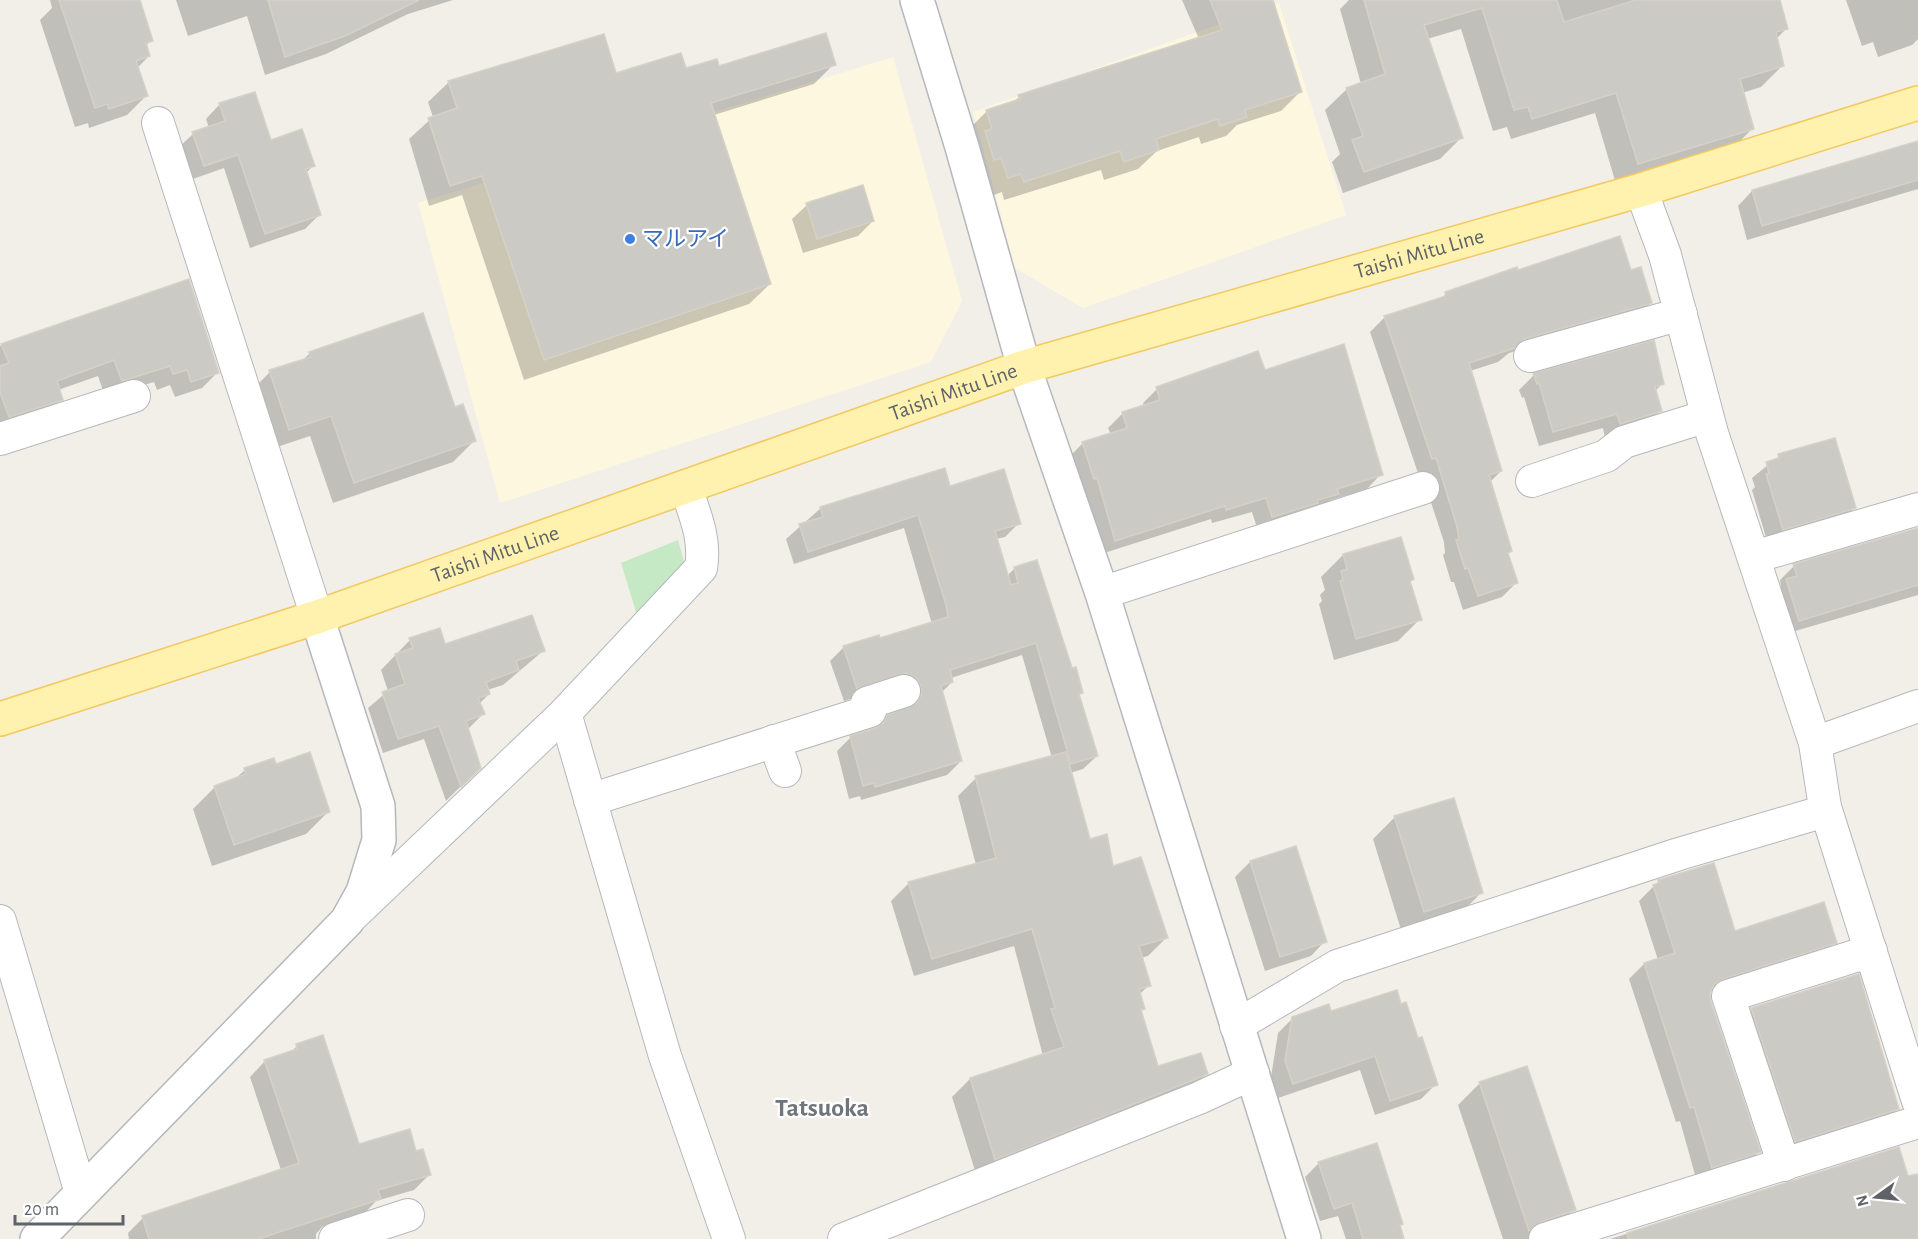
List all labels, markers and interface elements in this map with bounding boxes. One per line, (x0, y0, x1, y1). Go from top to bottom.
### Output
street label: Taishi Mitu Line (1352, 225, 1487, 283)
place label: マルアイ (642, 228, 729, 250)
marker: マルアイ (623, 232, 637, 246)
street label: Taishi Mitu Line (887, 359, 1020, 425)
street label: Taishi Mitu Line (428, 521, 562, 587)
district label: Tatsuoka (775, 1095, 869, 1121)
north arrow (1846, 1167, 1906, 1227)
scale bar (15, 1188, 123, 1226)
text: N (1853, 1193, 1872, 1208)
text: 20 m (24, 1201, 59, 1219)

